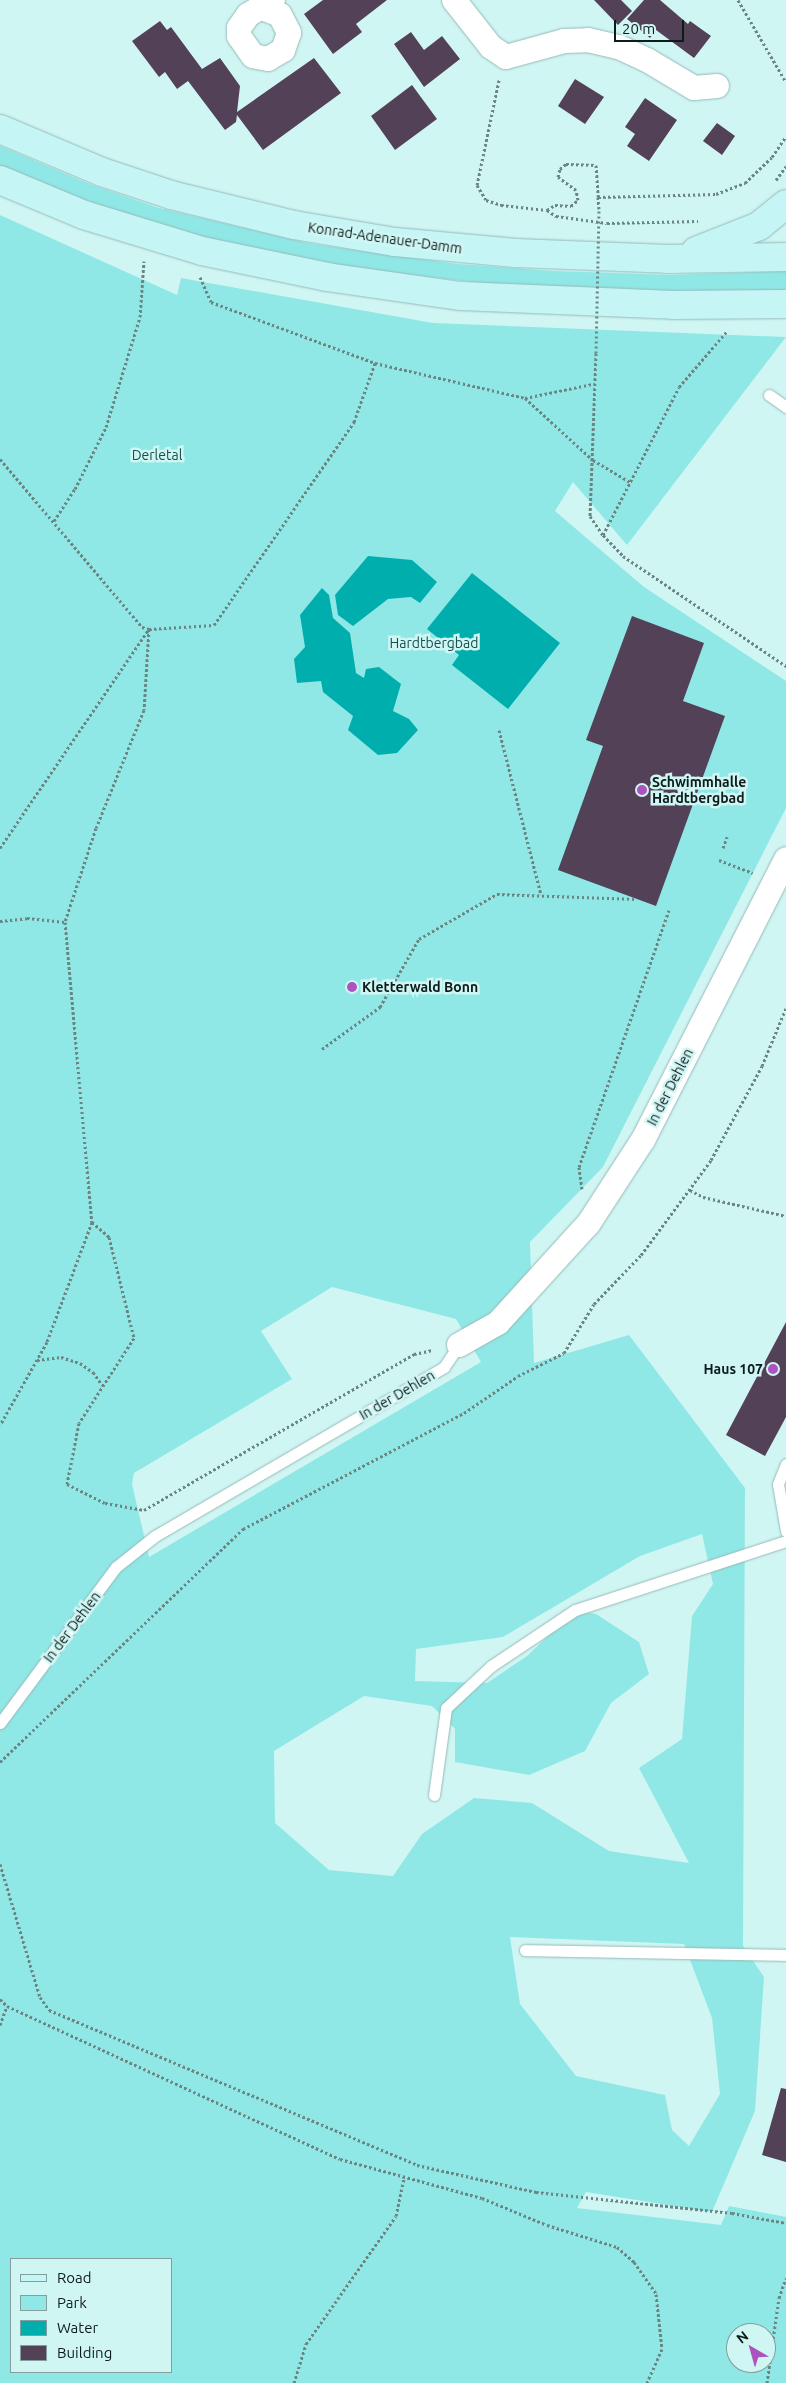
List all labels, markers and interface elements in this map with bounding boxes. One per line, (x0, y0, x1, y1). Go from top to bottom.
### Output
scale bar (616, 10, 686, 42)
text: 20 m (622, 20, 655, 37)
street label: Konrad-Adenauer-Damm (307, 219, 463, 257)
park label: Derletal (132, 447, 182, 463)
park label: Hardtbergbad (390, 635, 478, 651)
place label: Schwimmhalle Hardtbergbad (652, 774, 746, 806)
marker: Schwimmhalle Hardtbergbad (636, 784, 648, 796)
place label: Kletterwald Bonn (362, 979, 478, 995)
marker: Kletterwald Bonn (346, 981, 358, 993)
street label: In der Dehlen (643, 1046, 697, 1128)
place label: Haus 107 (703, 1361, 763, 1377)
marker: Haus 107 (767, 1363, 779, 1375)
street label: In der Dehlen (356, 1367, 438, 1423)
street label: In der Dehlen (40, 1588, 104, 1666)
legend (10, 2258, 172, 2373)
text: Road (57, 2269, 92, 2286)
text: Park (57, 2294, 87, 2311)
text: Water (57, 2319, 98, 2336)
north arrow (726, 2323, 776, 2373)
text: N (733, 2327, 751, 2346)
text: Building (57, 2344, 112, 2361)

